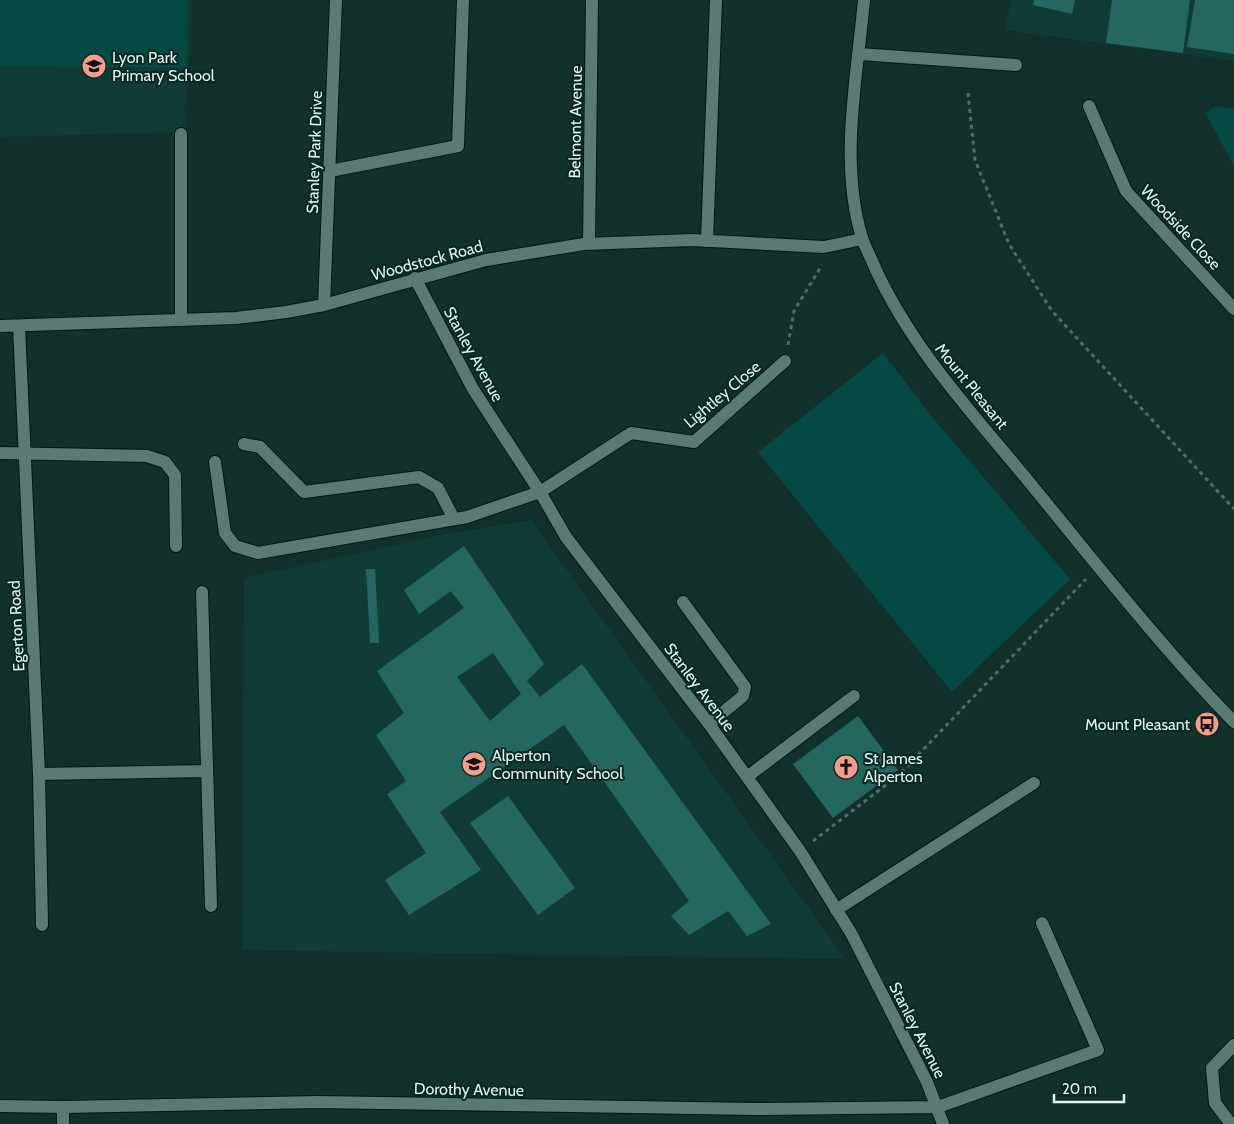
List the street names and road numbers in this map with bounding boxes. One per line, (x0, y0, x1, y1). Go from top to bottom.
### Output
street label: Belmont Avenue (565, 65, 586, 179)
street label: Stanley Park Drive (303, 90, 326, 214)
street label: Woodside Close (1137, 181, 1225, 274)
street label: Woodstock Road (369, 236, 485, 284)
street label: Stanley Avenue (440, 304, 507, 405)
street label: Mount Pleasant (931, 340, 1012, 434)
street label: Lightley Close (680, 357, 764, 432)
street label: Egerton Road (5, 580, 28, 672)
street label: Stanley Avenue (660, 640, 739, 735)
street label: Stanley Avenue (885, 979, 950, 1081)
street label: Dorothy Avenue (414, 1079, 524, 1100)

